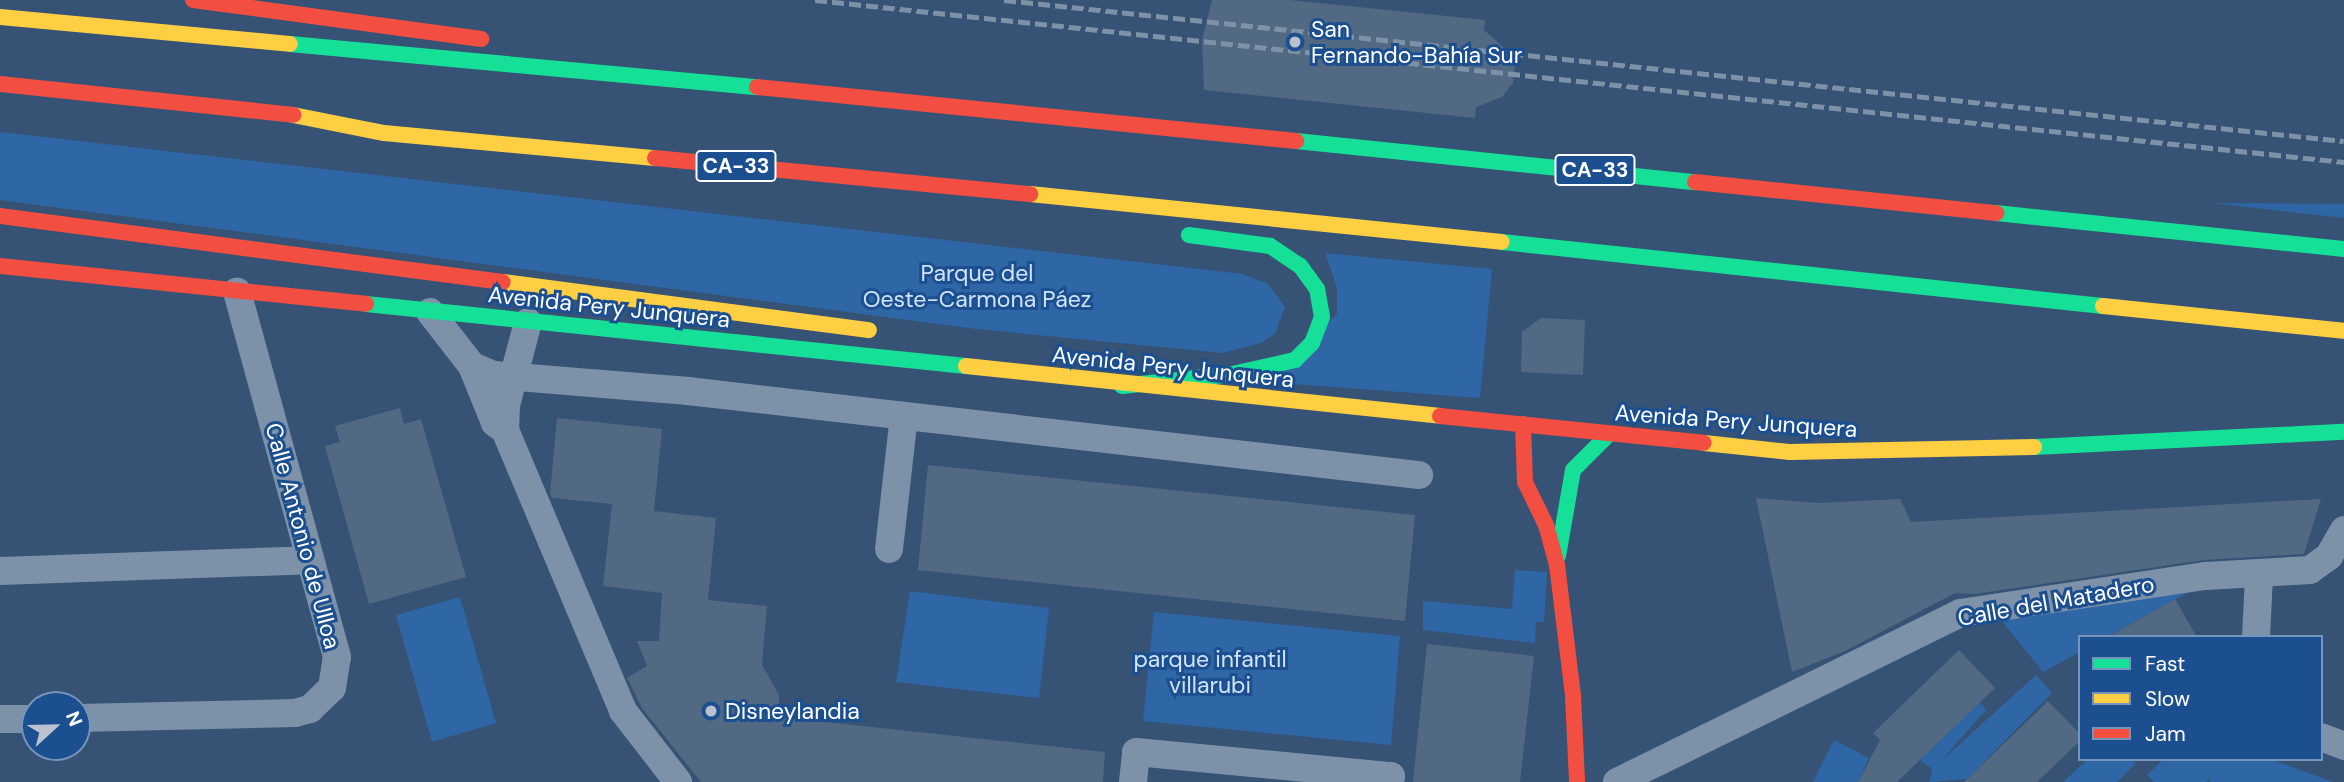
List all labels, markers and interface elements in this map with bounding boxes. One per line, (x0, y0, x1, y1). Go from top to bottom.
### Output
place label: San Fernando-Bahía Sur (1311, 15, 1522, 69)
marker: San Fernando-Bahía Sur (1285, 32, 1305, 52)
road number: CA-33 (694, 148, 778, 184)
road number: CA-33 (1553, 152, 1637, 188)
park label: Parque del Oeste-Carmona Páez (863, 259, 1091, 313)
street label: Avenida Pery Junquera (487, 281, 731, 333)
street label: Avenida Pery Junquera (1051, 341, 1295, 393)
street label: Avenida Pery Junquera (1614, 399, 1858, 443)
street label: Calle Antonio de Ulloa (260, 420, 346, 652)
street label: Calle del Matadero (1955, 570, 2157, 632)
legend (2078, 635, 2323, 761)
park label: parque infantil villarubi (1133, 645, 1287, 699)
text: Fast (2145, 650, 2185, 678)
text: Slow (2145, 685, 2190, 713)
north arrow (21, 691, 91, 761)
place label: Disneylandia (725, 697, 860, 725)
marker: Disneylandia (703, 703, 719, 719)
text: N (60, 708, 88, 730)
text: Jam (2145, 720, 2186, 748)

